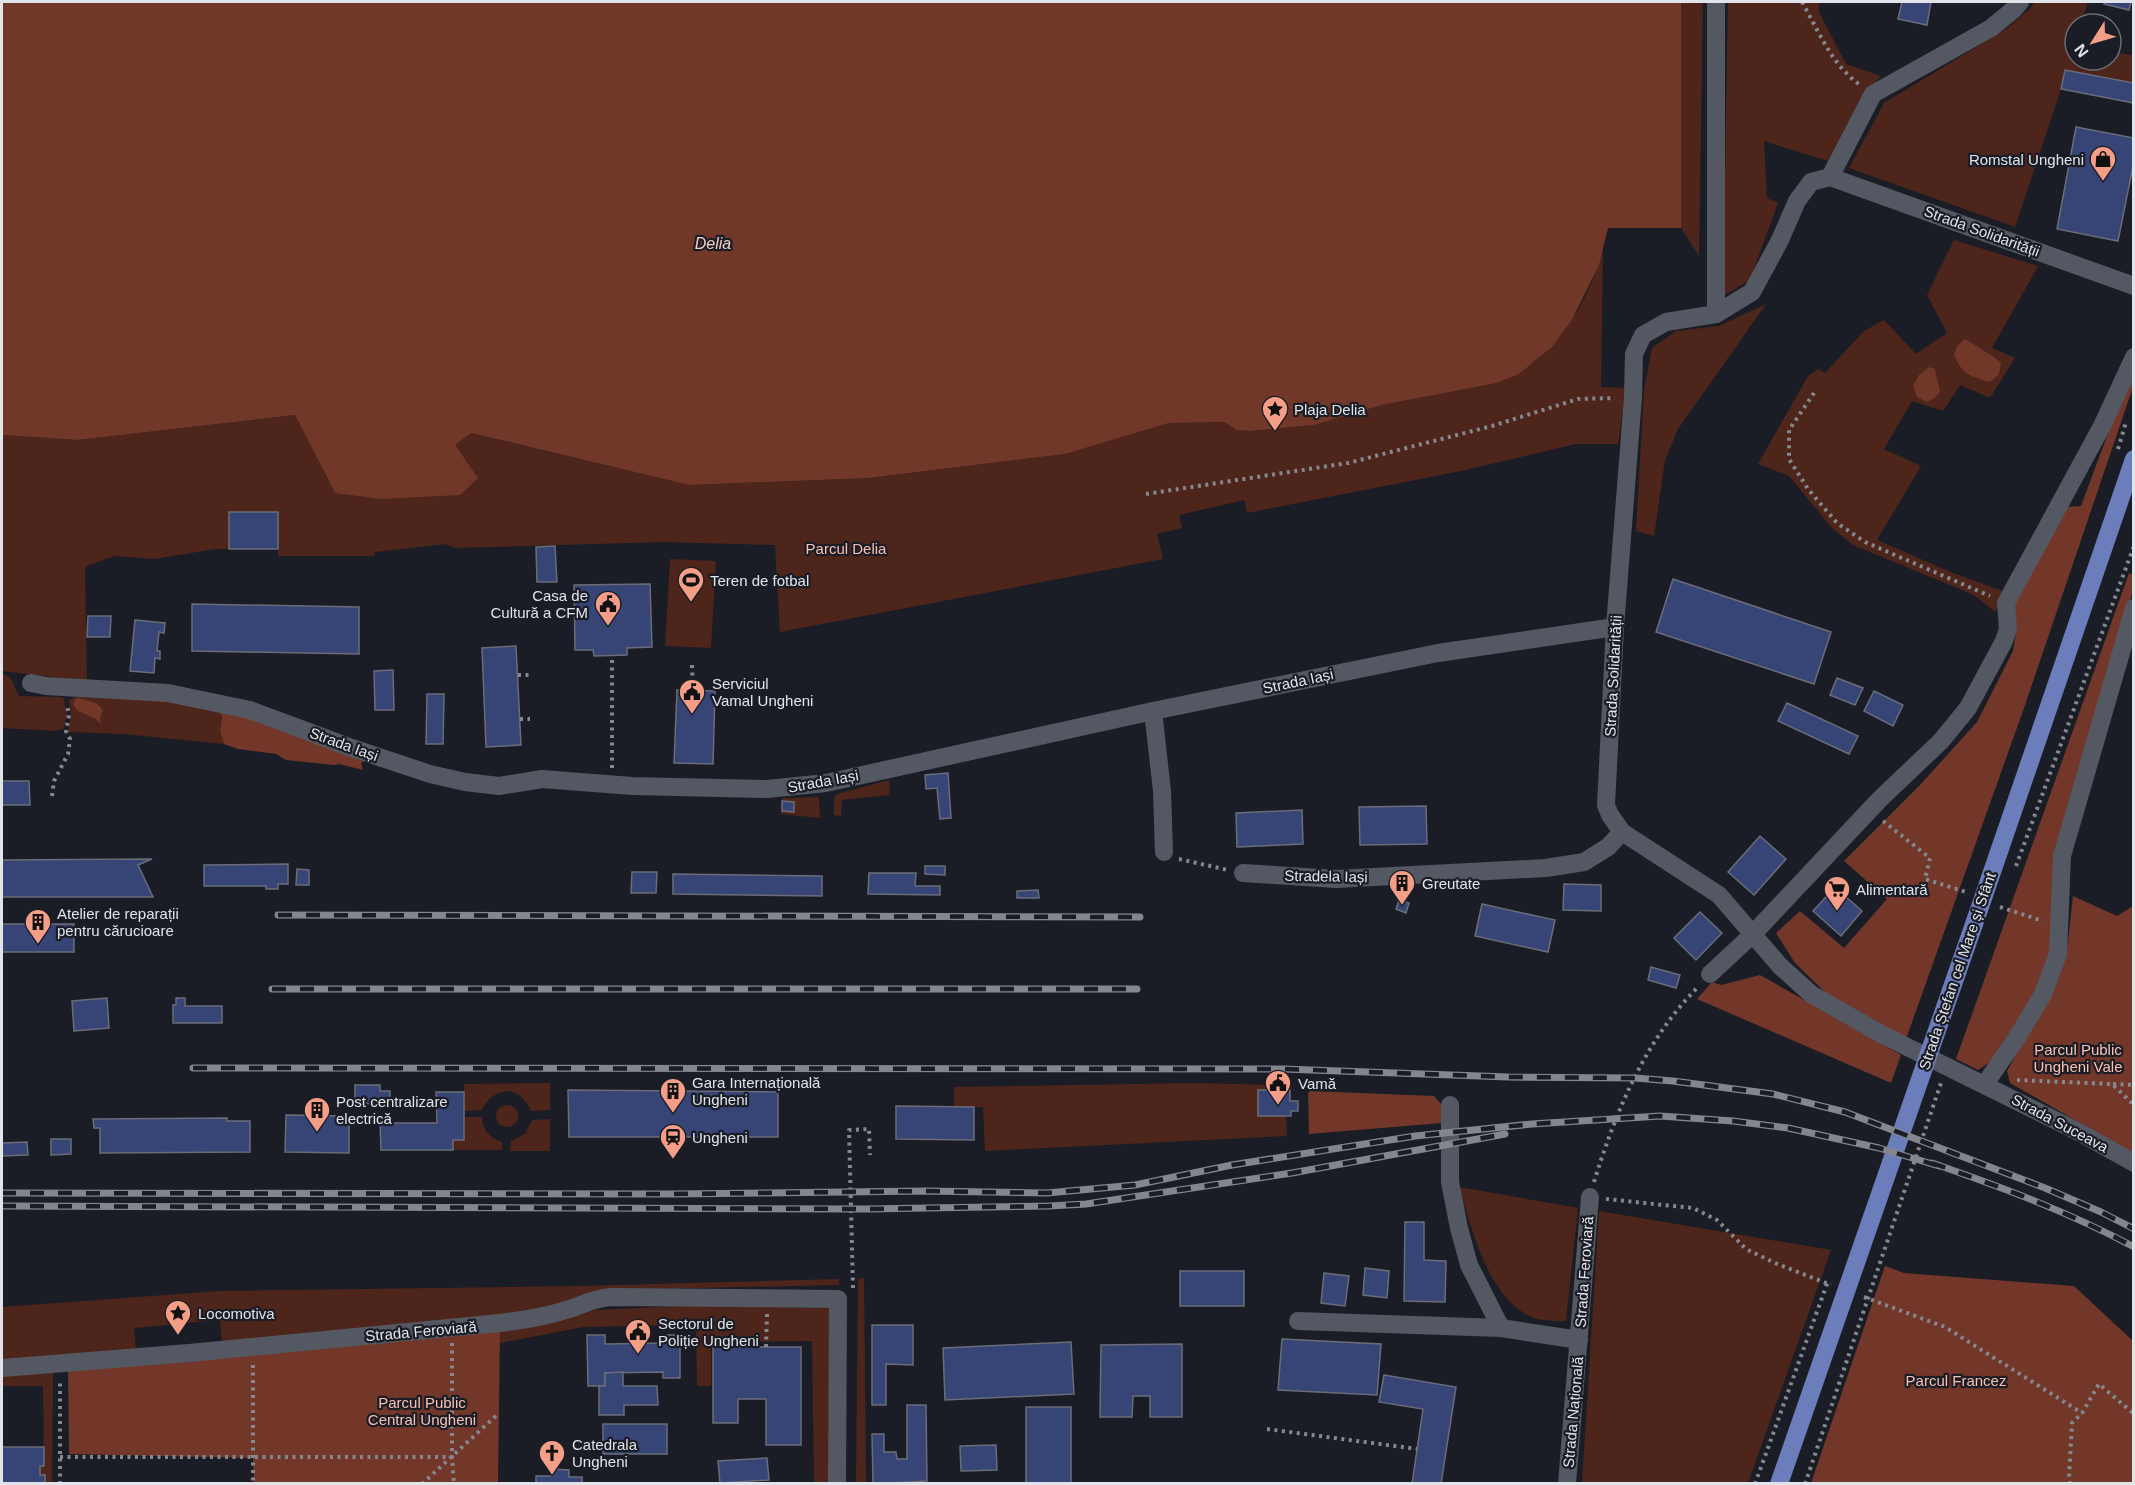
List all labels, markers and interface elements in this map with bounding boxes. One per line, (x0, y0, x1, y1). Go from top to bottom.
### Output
north arrow (2063, 12, 2123, 72)
text: N (2071, 41, 2092, 60)
shop icon: Romstal Ungheni (2088, 144, 2118, 182)
place label: Romstal Ungheni (1969, 151, 2084, 168)
street label: Strada Solidarității (1922, 202, 2042, 260)
water label: Delia (695, 235, 731, 252)
place icon: Plaja Delia (1260, 394, 1290, 432)
place label: Plaja Delia (1294, 401, 1366, 418)
park label: Parcul Delia (806, 540, 887, 557)
sports icon: Teren de fotbal (676, 565, 706, 603)
place label: Teren de fotbal (710, 572, 809, 589)
place label: Casa de Cultură a CFM (490, 587, 588, 621)
public building icon: Casa de Cultură a CFM (593, 589, 623, 627)
street label: Strada Solidarității (1601, 615, 1625, 737)
street label: Strada Iași (1261, 665, 1335, 697)
place label: Serviciul Vamal Ungheni (712, 675, 813, 709)
public building icon: Serviciul Vamal Ungheni (677, 677, 707, 715)
street label: Strada Iași (307, 724, 381, 764)
street label: Strada Iași (786, 766, 860, 796)
street label: Stradela Iași (1284, 867, 1368, 885)
building icon: Greutate (1387, 868, 1417, 906)
street label: Strada Ștefan cel Mare și Sfânt (1915, 869, 1999, 1072)
supermarket icon: Alimentară (1822, 874, 1852, 912)
place label: Greutate (1422, 875, 1480, 892)
place label: Alimentară (1856, 881, 1928, 898)
place label: Atelier de reparații pentru cărucioare (57, 905, 179, 939)
building icon: Atelier de reparații pentru cărucioare (23, 907, 53, 945)
park label: Parcul Public Ungheni Vale (2034, 1041, 2122, 1075)
public building icon: Vamă (1263, 1068, 1293, 1106)
place label: Gara Internațională Ungheni (692, 1074, 821, 1108)
place label: Vamă (1298, 1075, 1337, 1092)
building icon: Gara Internațională Ungheni (658, 1076, 688, 1114)
street label: Strada Suceava (2009, 1090, 2112, 1156)
place label: Post centralizare electrică (336, 1093, 448, 1127)
building icon: Post centralizare electrică (302, 1095, 332, 1133)
station icon: Ungheni (658, 1122, 688, 1160)
place label: Ungheni (692, 1129, 748, 1146)
street label: Strada Feroviară (1572, 1215, 1596, 1328)
place icon: Locomotiva (163, 1298, 193, 1336)
place label: Locomotiva (198, 1305, 275, 1322)
place label: Sectorul de Poliție Ungheni (658, 1315, 759, 1349)
public building icon: Sectorul de Poliție Ungheni (623, 1317, 653, 1355)
street label: Strada Feroviară (365, 1318, 478, 1344)
street label: Strada Națională (1560, 1355, 1586, 1468)
park label: Parcul Francez (1906, 1372, 2006, 1389)
park label: Parcul Public Central Ungheni (368, 1394, 476, 1428)
place label: Catedrala Ungheni (572, 1436, 638, 1470)
church icon: Catedrala Ungheni (537, 1438, 567, 1476)

